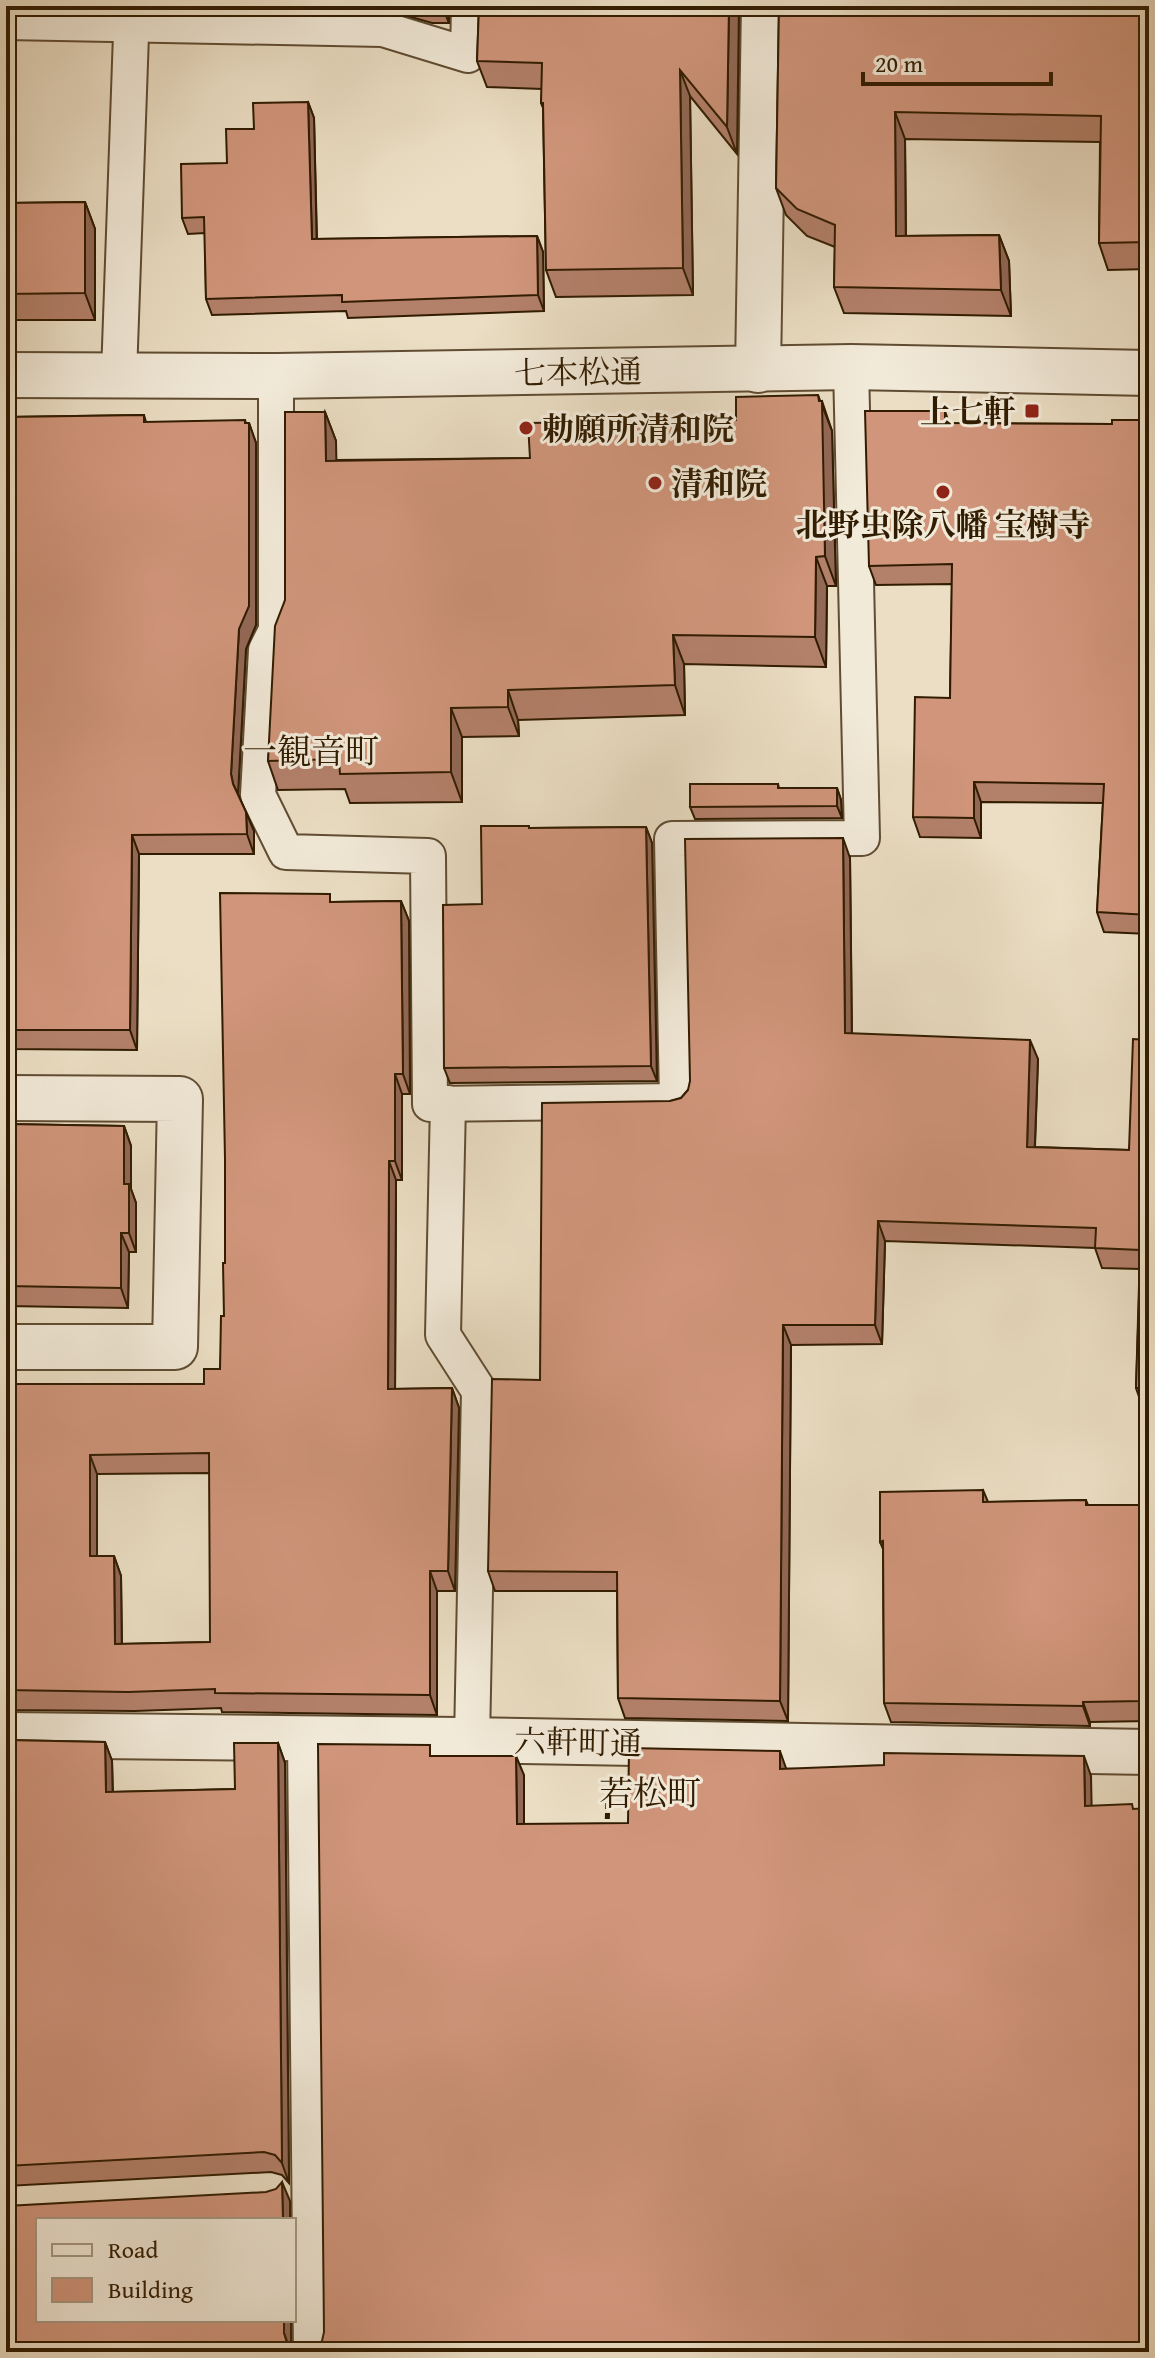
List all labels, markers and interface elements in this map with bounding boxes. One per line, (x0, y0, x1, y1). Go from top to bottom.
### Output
scale bar (863, 36, 1051, 86)
text: 20 m (875, 46, 923, 81)
street label: 七本松通 (514, 347, 642, 397)
place label: 上七軒 (920, 388, 1016, 435)
marker: 上七軒 (1023, 402, 1041, 420)
place label: 勅願所清和院 (542, 405, 734, 452)
marker: 勅願所清和院 (517, 419, 535, 437)
place label: 清和院 (671, 460, 767, 507)
marker: 清和院 (646, 474, 664, 492)
marker: 北野虫除八幡 宝樹寺 (934, 483, 952, 501)
place label: 北野虫除八幡 宝樹寺 (795, 501, 1091, 548)
district label: 一観音町 (243, 726, 379, 775)
street label: 六軒町通 (514, 1717, 642, 1767)
district label: 若松町 (599, 1768, 701, 1817)
legend (36, 2218, 296, 2322)
text: Road (108, 2232, 158, 2267)
text: Building (108, 2272, 193, 2307)

